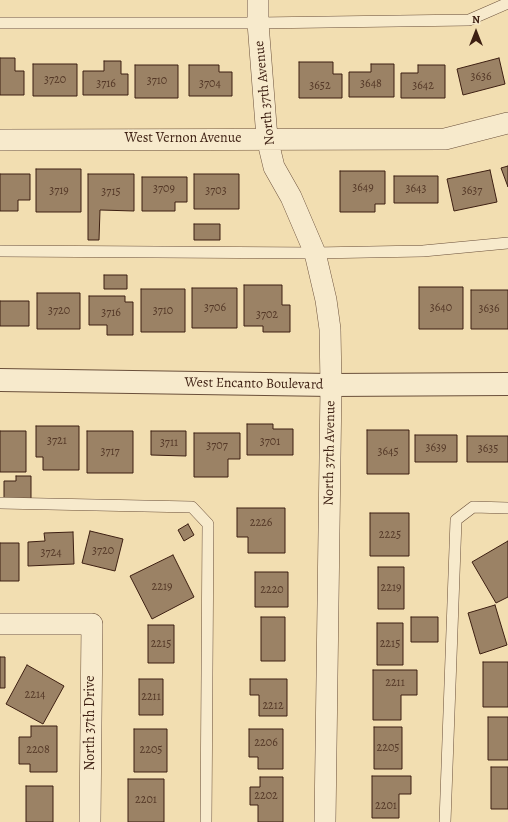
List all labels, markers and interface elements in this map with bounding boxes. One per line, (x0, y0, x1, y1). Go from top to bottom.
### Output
north arrow (456, 12, 496, 52)
text: N (472, 12, 480, 27)
street label: North 37th Avenue (251, 40, 279, 146)
house number: 3636 (470, 70, 492, 84)
house number: 3720 (44, 73, 66, 87)
house number: 3710 (147, 74, 167, 88)
house number: 3716 (96, 77, 116, 91)
house number: 3704 (199, 77, 221, 91)
house number: 3648 (360, 77, 382, 91)
house number: 3652 (309, 79, 331, 93)
house number: 3642 (412, 79, 434, 93)
street label: West Vernon Avenue (124, 131, 242, 147)
house number: 3649 (352, 181, 374, 195)
house number: 3709 (153, 182, 175, 196)
house number: 3643 (406, 182, 426, 196)
house number: 3719 (49, 184, 69, 198)
house number: 3703 (205, 184, 227, 198)
house number: 3637 (462, 184, 482, 198)
house number: 3715 (101, 185, 121, 199)
house number: 3706 (204, 301, 226, 315)
house number: 3640 (430, 301, 452, 315)
house number: 3636 (478, 302, 500, 316)
house number: 3720 (48, 304, 70, 318)
house number: 3710 (153, 304, 173, 318)
house number: 3716 (101, 306, 121, 320)
house number: 3702 (256, 308, 278, 322)
street label: West Encanto Boulevard (184, 374, 324, 394)
street label: North 37th Avenue (321, 400, 339, 506)
house number: 3721 (47, 434, 67, 448)
house number: 3701 (260, 435, 280, 449)
house number: 3711 (160, 436, 178, 450)
house number: 3707 (206, 439, 228, 453)
house number: 3639 (426, 441, 446, 455)
house number: 3635 (478, 442, 498, 456)
house number: 3717 (100, 445, 120, 459)
house number: 3645 (377, 445, 399, 459)
house number: 2226 (250, 516, 272, 530)
house number: 2225 (379, 528, 401, 542)
house number: 3720 (92, 544, 114, 558)
house number: 3724 (40, 546, 62, 560)
house number: 2219 (152, 580, 172, 594)
house number: 2219 (381, 581, 401, 595)
house number: 2220 (260, 583, 284, 597)
house number: 2215 (151, 637, 171, 651)
house number: 2215 (380, 637, 400, 651)
street label: North 37th Drive (83, 676, 99, 770)
house number: 2211 (385, 676, 405, 690)
house number: 2214 (25, 688, 45, 702)
house number: 2211 (141, 690, 161, 704)
house number: 2212 (262, 699, 284, 713)
house number: 2206 (254, 736, 278, 750)
house number: 2205 (377, 741, 399, 755)
house number: 2208 (26, 743, 50, 757)
house number: 2205 (140, 743, 162, 757)
house number: 2202 (254, 789, 278, 803)
house number: 2201 (135, 793, 157, 807)
house number: 2201 (375, 799, 397, 813)

